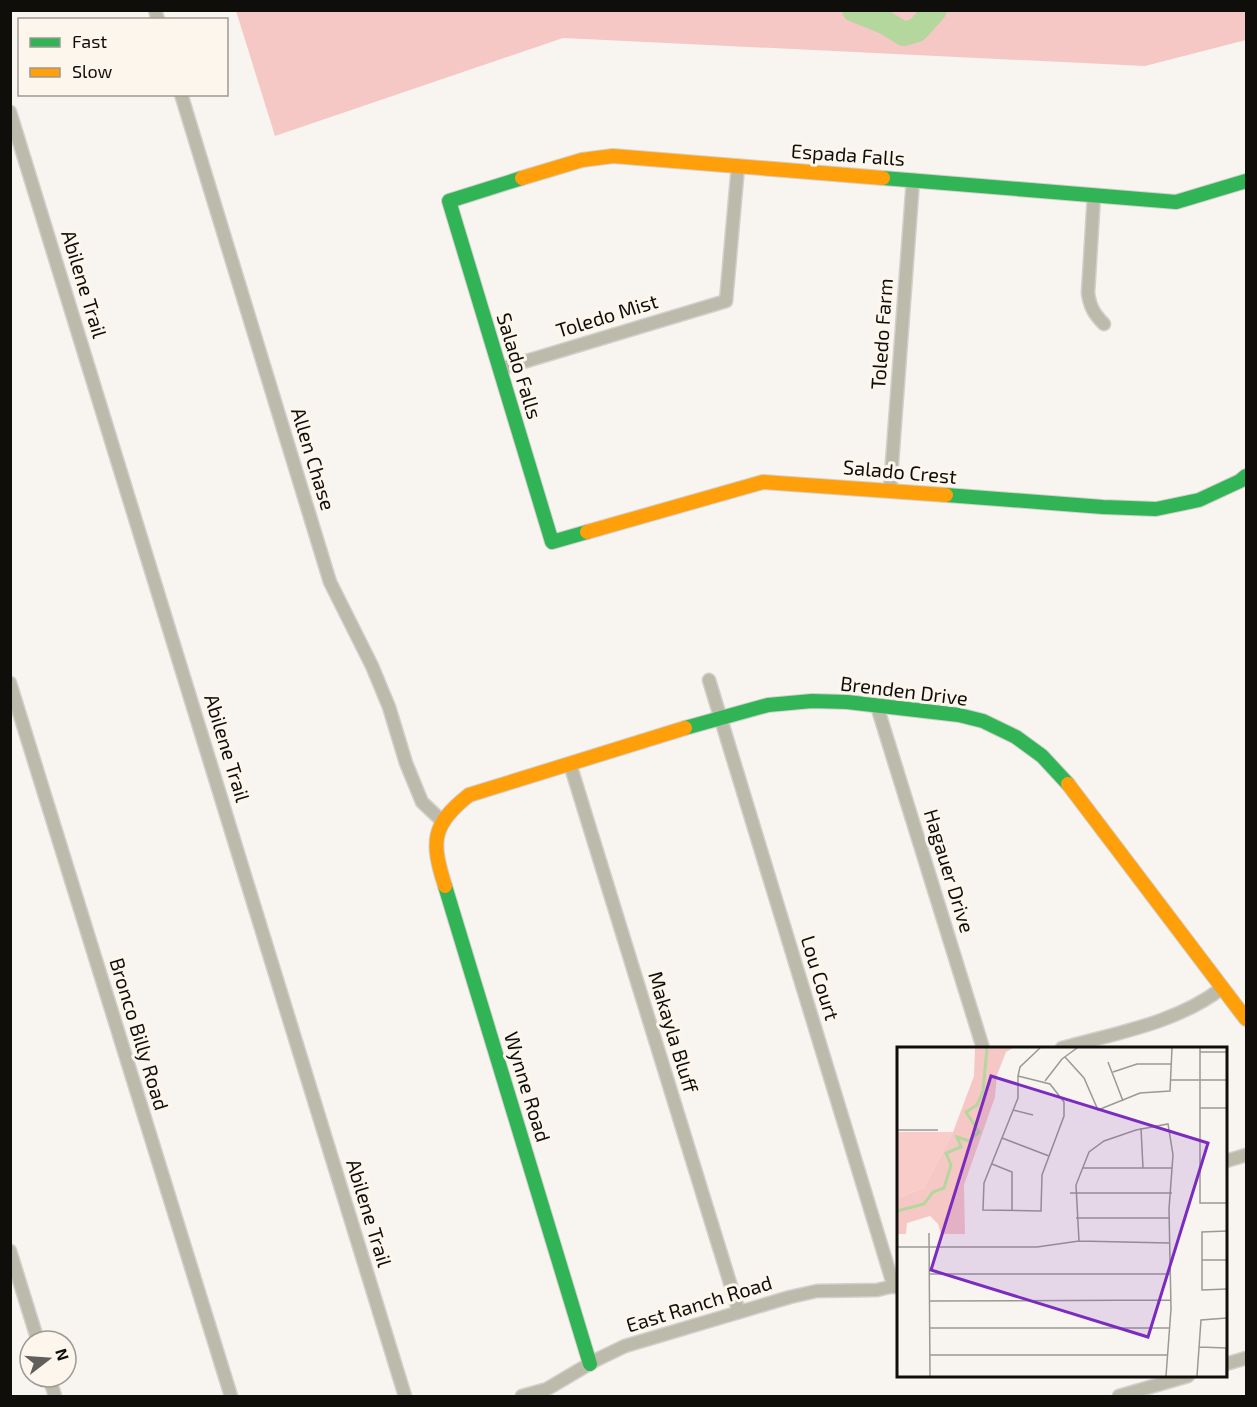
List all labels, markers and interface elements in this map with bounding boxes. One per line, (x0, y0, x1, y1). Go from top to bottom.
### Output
legend (18, 18, 228, 96)
text: Fast (72, 30, 107, 52)
text: Slow (72, 60, 113, 82)
street label: Espada Falls (790, 138, 906, 170)
street label: Abilene Trail (57, 227, 113, 341)
street label: Toledo Farm (865, 277, 897, 390)
street label: Toledo Mist (553, 288, 661, 342)
street label: Salado Falls (492, 310, 547, 422)
street label: Allen Chase (287, 404, 341, 513)
street label: Salado Crest (842, 454, 958, 488)
street label: Brenden Drive (839, 670, 969, 710)
street label: Abilene Trail (200, 691, 256, 805)
street label: Hagauer Drive (920, 806, 980, 935)
street label: Lou Court (797, 932, 845, 1023)
street label: Bronco Billy Road (105, 955, 175, 1113)
street label: Makayla Bluff (644, 968, 704, 1096)
street label: Wynne Road (500, 1029, 556, 1145)
inset map (897, 1047, 1227, 1377)
street label: Abilene Trail (342, 1156, 398, 1270)
street label: East Ranch Road (623, 1269, 775, 1337)
north arrow (18, 1329, 78, 1389)
text: N (52, 1346, 74, 1363)

